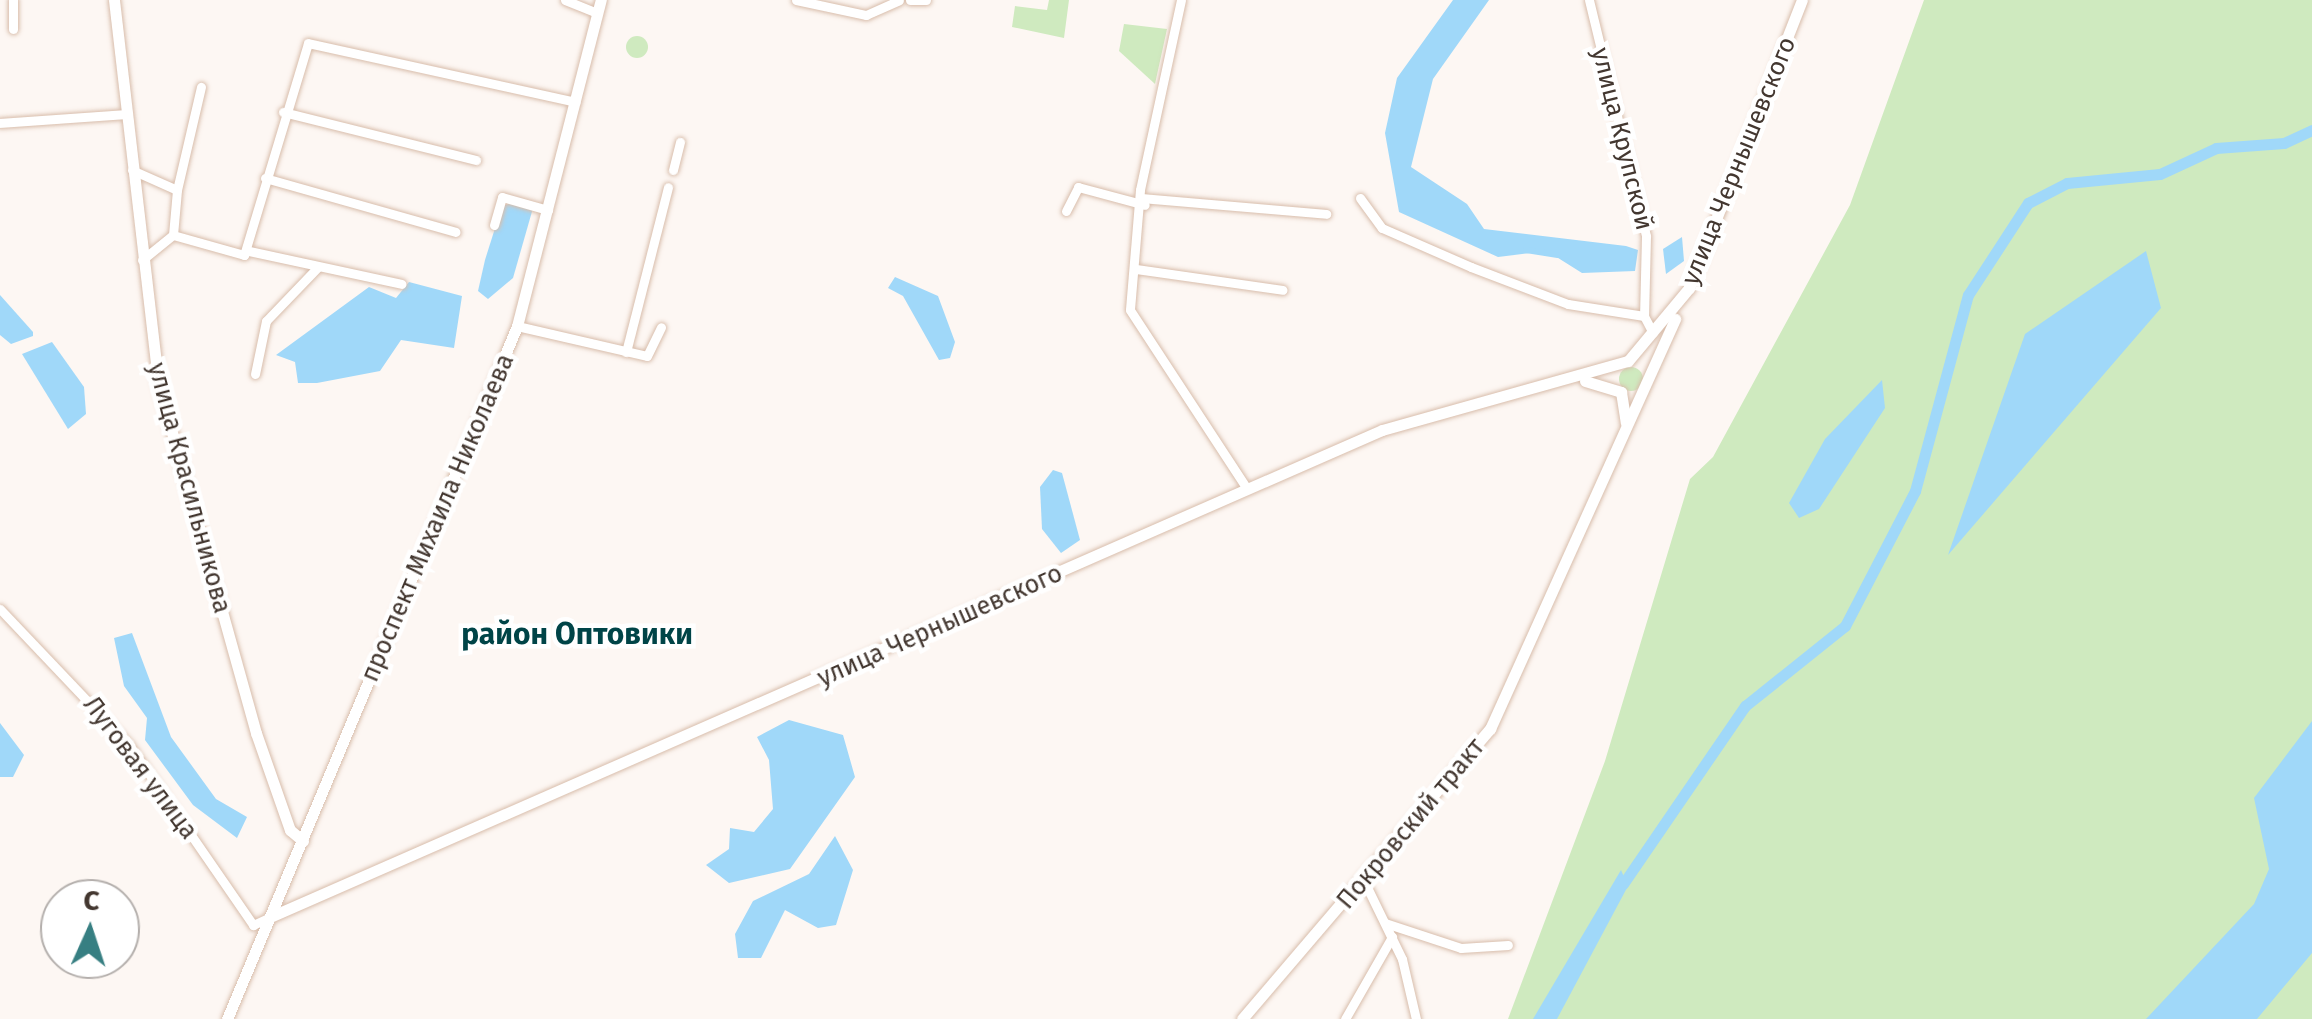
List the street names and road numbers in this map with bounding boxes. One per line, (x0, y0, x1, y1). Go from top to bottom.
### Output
street label: улица Чернышевского (1676, 33, 1802, 289)
street label: улица Крупской (1585, 45, 1659, 233)
street label: проспект Михаила Николаева (355, 350, 521, 686)
street label: улица Красильникова (141, 359, 237, 617)
street label: улица Чернышевского (813, 558, 1067, 694)
street label: Луговая улица (77, 691, 203, 845)
street label: Покровский тракт (1331, 733, 1491, 915)

